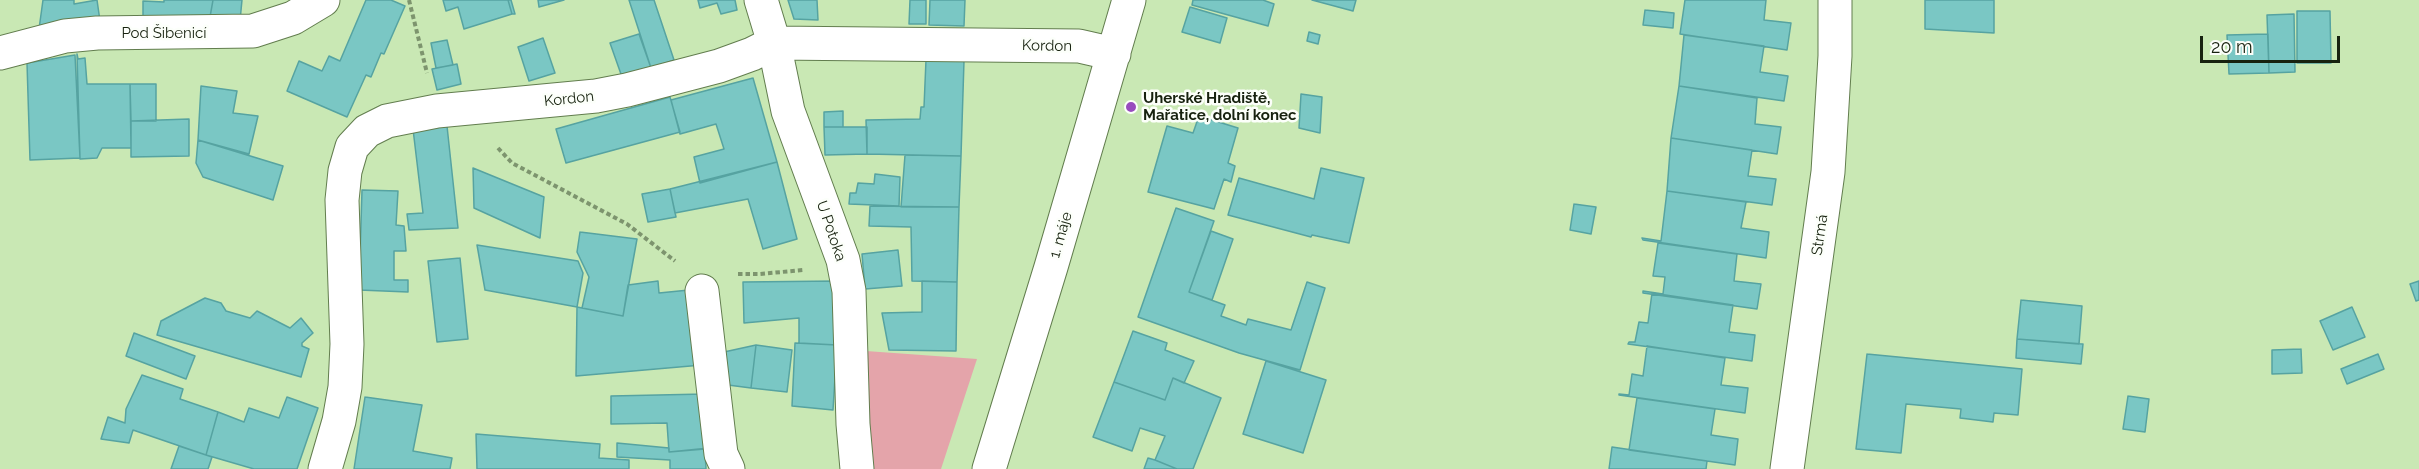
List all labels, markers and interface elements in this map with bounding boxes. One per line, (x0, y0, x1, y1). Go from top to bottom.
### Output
street label: Pod Šibenicí (121, 24, 207, 42)
scale bar (2203, 24, 2342, 62)
text: 20 m (2211, 36, 2253, 57)
street label: Kordon (1022, 37, 1072, 55)
street label: Kordon (543, 87, 595, 111)
place label: Uherské Hradiště, Mařatice, dolní konec (1143, 89, 1296, 124)
marker: Uherské Hradiště, Mařatice, dolní konec (1124, 100, 1138, 114)
street label: U Potoka (812, 198, 850, 264)
street label: 1. máje (1046, 210, 1076, 260)
street label: Strmá (1808, 213, 1832, 257)

